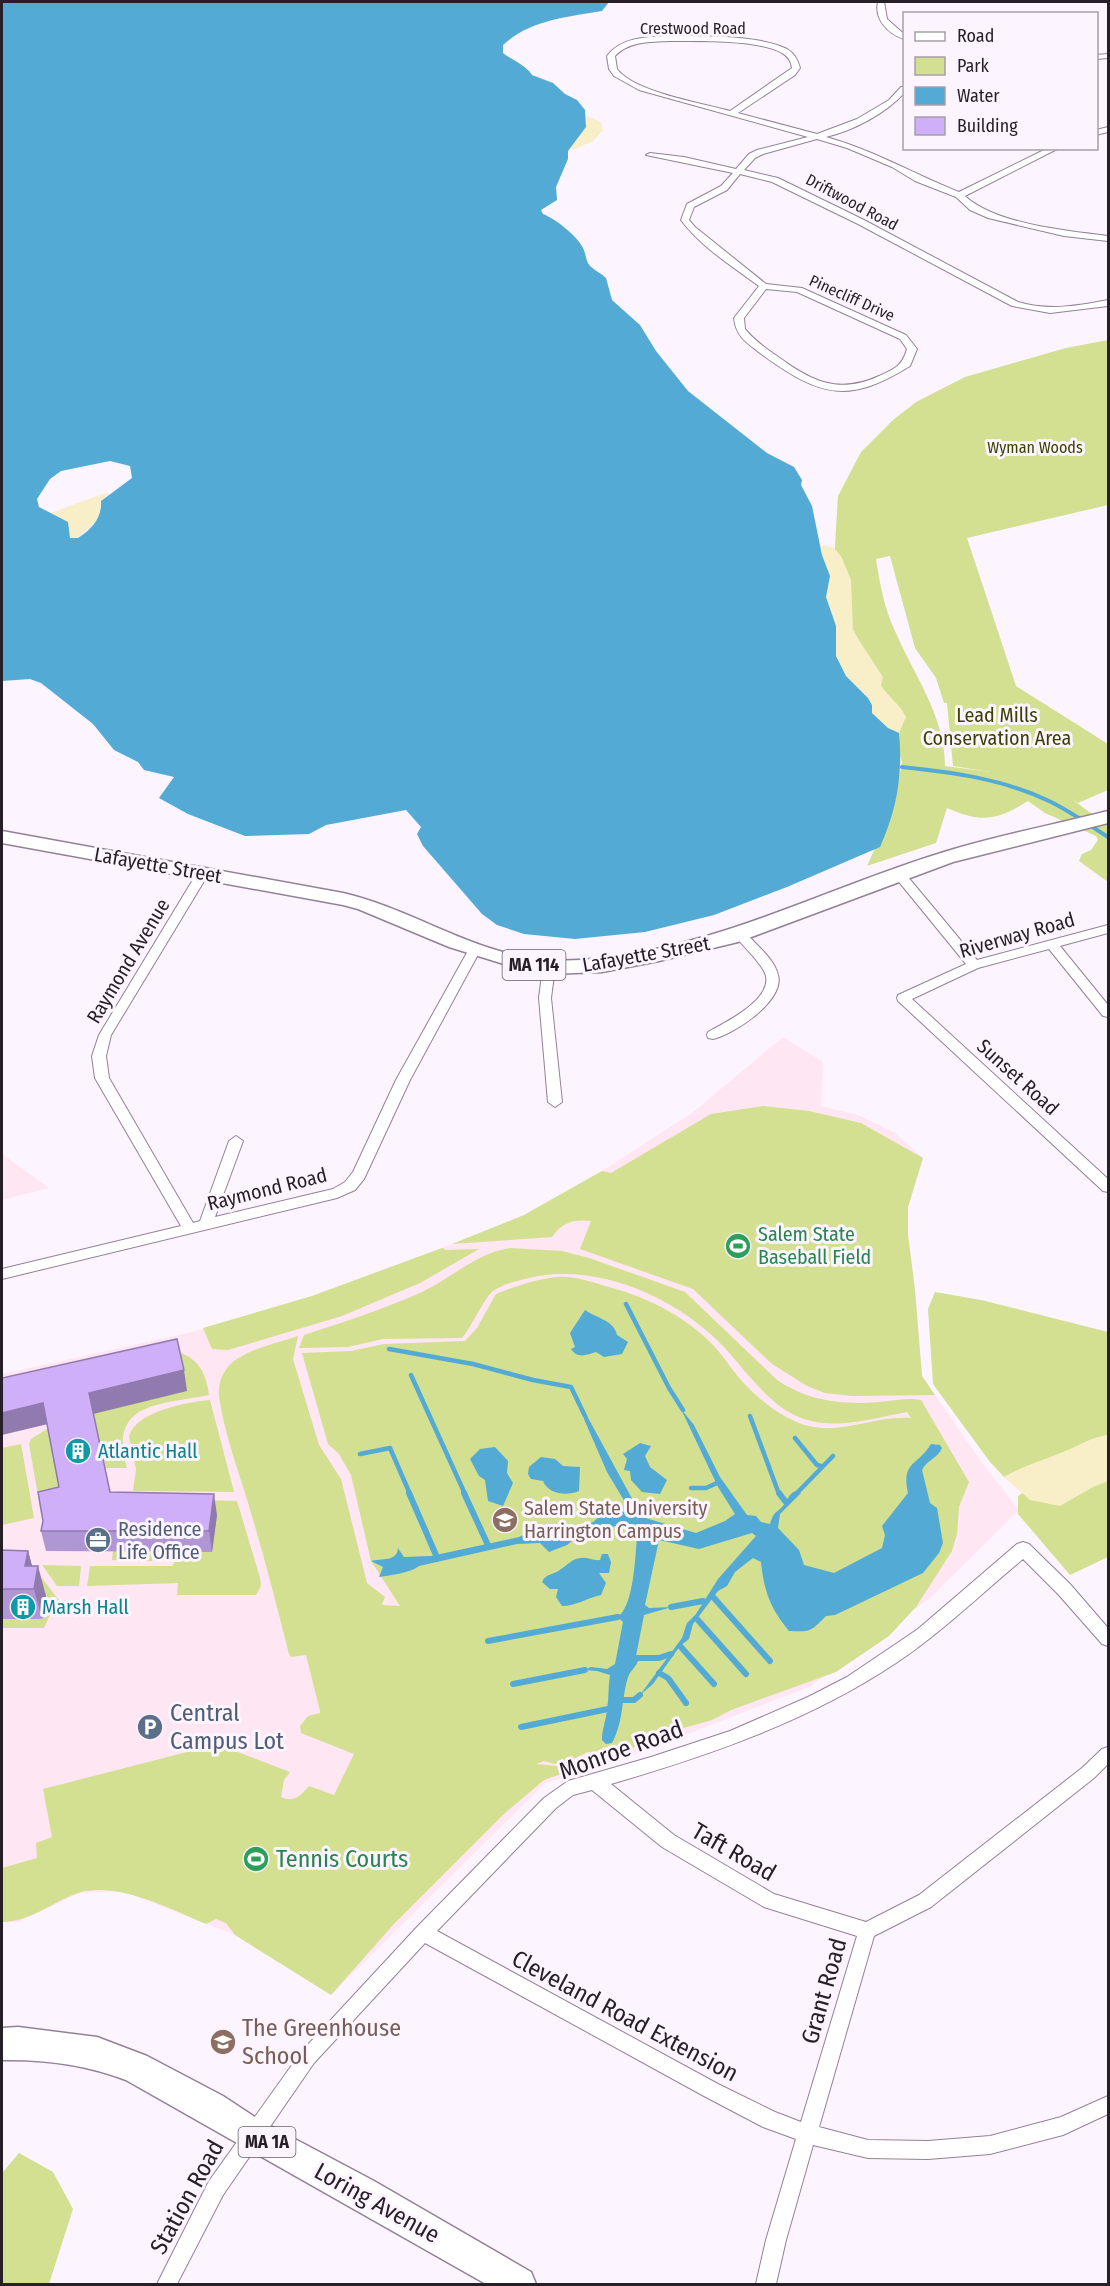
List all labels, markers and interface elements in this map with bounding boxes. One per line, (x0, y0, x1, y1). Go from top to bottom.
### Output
legend (903, 12, 1098, 150)
street label: Crestwood Road (640, 19, 746, 38)
text: Road (957, 25, 994, 47)
text: Park (957, 55, 990, 77)
text: Water (957, 85, 1000, 107)
text: Building (957, 115, 1018, 137)
street label: Driftwood Road (803, 170, 901, 234)
street label: Pinecliff Drive (806, 271, 898, 325)
park label: Wyman Woods (987, 438, 1083, 457)
park label: Lead Mills Conservation Area (923, 703, 1071, 750)
street label: Lafayette Street (92, 842, 224, 888)
street label: Raymond Avenue (81, 894, 175, 1028)
street label: Riverway Road (956, 907, 1078, 963)
street label: Lafayette Street (580, 931, 712, 977)
road number: MA 114 (502, 950, 566, 980)
street label: Sunset Road (972, 1034, 1064, 1120)
street label: Raymond Road (205, 1163, 329, 1215)
place label: Salem State Baseball Field (758, 1222, 871, 1269)
sports icon: Salem State Baseball Field (723, 1231, 753, 1261)
building icon: Atlantic Hall (63, 1436, 93, 1466)
place label: Atlantic Hall (98, 1439, 198, 1463)
place label: Salem State University Harrington Campus (524, 1496, 707, 1543)
school or university icon: Salem State University Harrington Campus (490, 1505, 520, 1535)
place label: Residence Life Office (118, 1517, 201, 1564)
office icon: Residence Life Office (83, 1525, 113, 1555)
building icon: Marsh Hall (8, 1592, 38, 1622)
place label: Marsh Hall (42, 1595, 129, 1619)
place label: Central Campus Lot (170, 1699, 284, 1755)
parking icon: Central Campus Lot (135, 1712, 165, 1742)
street label: Monroe Road (555, 1715, 687, 1785)
street label: Taft Road (687, 1817, 781, 1887)
sports icon: Tennis Courts (241, 1844, 271, 1874)
place label: Tennis Courts (276, 1845, 408, 1873)
street label: Grant Road (796, 1935, 852, 2047)
street label: Cleveland Road Extension (507, 1944, 743, 2088)
place label: The Greenhouse School (242, 2014, 401, 2070)
school or university icon: The Greenhouse School (208, 2027, 238, 2057)
road number: MA 1A (238, 2127, 296, 2157)
street label: Station Road (144, 2135, 230, 2259)
street label: Loring Avenue (309, 2157, 445, 2249)

